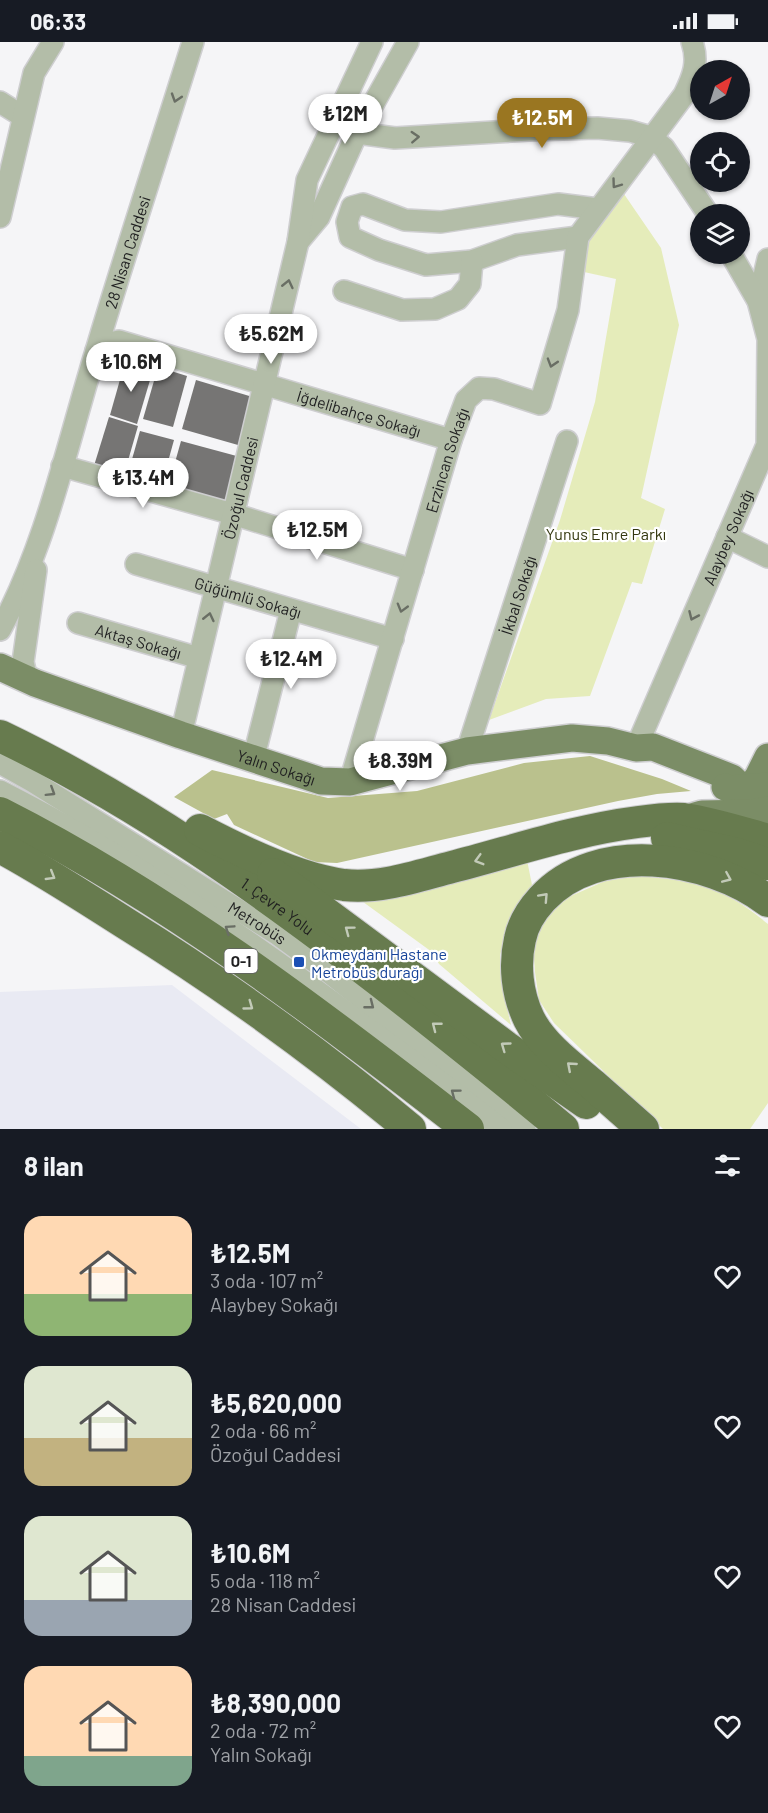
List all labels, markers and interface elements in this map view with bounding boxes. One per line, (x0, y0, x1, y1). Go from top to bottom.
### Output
text: 06:33 (30, 8, 86, 34)
north arrow (690, 60, 750, 120)
map controls (690, 60, 750, 264)
one-way arrow (170, 92, 183, 103)
pin: ₺12M (309, 94, 381, 145)
pin: ₺12.5M (493, 98, 591, 149)
text: ₺12M (322, 101, 368, 125)
text: ₺12.5M (511, 105, 573, 129)
one-way arrow (410, 130, 419, 143)
button: locate (690, 132, 750, 192)
one-way arrow (613, 177, 624, 188)
street label: 28 Nisan Caddesi (100, 194, 153, 311)
button: layers (690, 204, 750, 264)
one-way arrow (281, 279, 294, 289)
pin: ₺5.62M (222, 314, 320, 365)
text: ₺5.62M (238, 321, 304, 345)
pin: ₺10.6M (82, 342, 180, 393)
text: ₺10.6M (100, 349, 162, 373)
one-way arrow (547, 357, 559, 368)
street label: İğdelibahçe Sokağı (295, 385, 424, 440)
street label: Erzincan Sokağı (421, 405, 472, 515)
street label: Özoğul Caddesi (218, 435, 261, 541)
pin: ₺13.4M (94, 458, 192, 509)
text: ₺13.4M (112, 465, 174, 489)
street label: Alaybey Sokağı (698, 486, 756, 588)
pin: ₺12.5M (268, 510, 366, 561)
text: ₺12.5M (286, 517, 348, 541)
park label: Yunus Emre Parkı (546, 524, 666, 543)
street label: İkbal Sokağı (496, 553, 539, 637)
street label: Güğümlü Sokağı (193, 572, 304, 621)
one-way arrow (397, 602, 409, 613)
one-way arrow (688, 610, 700, 621)
one-way arrow (202, 612, 215, 622)
street label: Aktaş Sokağı (93, 619, 184, 662)
pin: ₺12.4M (242, 639, 340, 690)
text: ₺12.4M (259, 646, 323, 670)
pin: ₺8.39M (351, 741, 449, 792)
street label: Yalın Sokağı (235, 745, 318, 788)
text: ₺8.39M (368, 748, 432, 772)
one-way arrow (45, 785, 55, 797)
one-way arrow (474, 853, 485, 865)
one-way arrow (45, 869, 55, 881)
one-way arrow (720, 871, 731, 883)
street label: 1. Çevre Yolu (238, 873, 318, 938)
one-way arrow (537, 893, 548, 904)
street label: Metrobüs (225, 897, 291, 948)
one-way arrow (225, 925, 236, 936)
one-way arrow (345, 926, 356, 937)
place label: Okmeydanı Hastane Metrobüs durağı (311, 944, 447, 981)
road number: O-1 (224, 949, 258, 973)
marker: Okmeydanı Hastane Metrobüs durağı (292, 955, 306, 969)
one-way arrow (363, 997, 374, 1008)
one-way arrow (243, 998, 254, 1009)
one-way arrow (432, 1022, 443, 1033)
one-way arrow (501, 1043, 512, 1054)
one-way arrow (567, 1062, 578, 1073)
one-way arrow (450, 1089, 461, 1100)
icon: filters (711, 1149, 744, 1182)
text: 8 ilan (24, 1150, 84, 1181)
text: ₺12.5M (210, 1237, 290, 1268)
icon: home (72, 1240, 144, 1312)
icon: heart (711, 1260, 744, 1293)
text: 3 oda · 107 m² (210, 1268, 323, 1292)
text: Alaybey Sokağı (210, 1292, 338, 1316)
text: ₺5,620,000 (210, 1387, 342, 1418)
icon: home (72, 1390, 144, 1462)
icon: heart (711, 1410, 744, 1443)
text: 2 oda · 66 m² (210, 1418, 317, 1442)
text: Özoğul Caddesi (210, 1442, 341, 1466)
text: ₺10.6M (210, 1537, 290, 1568)
icon: home (72, 1540, 144, 1612)
icon: heart (711, 1560, 744, 1593)
text: 5 oda · 118 m² (210, 1568, 320, 1592)
text: 28 Nisan Caddesi (210, 1592, 356, 1616)
text: ₺8,390,000 (210, 1687, 341, 1718)
icon: home (72, 1690, 144, 1762)
icon: heart (711, 1710, 744, 1743)
text: 2 oda · 72 m² (210, 1718, 316, 1742)
text: Yalın Sokağı (210, 1742, 312, 1766)

